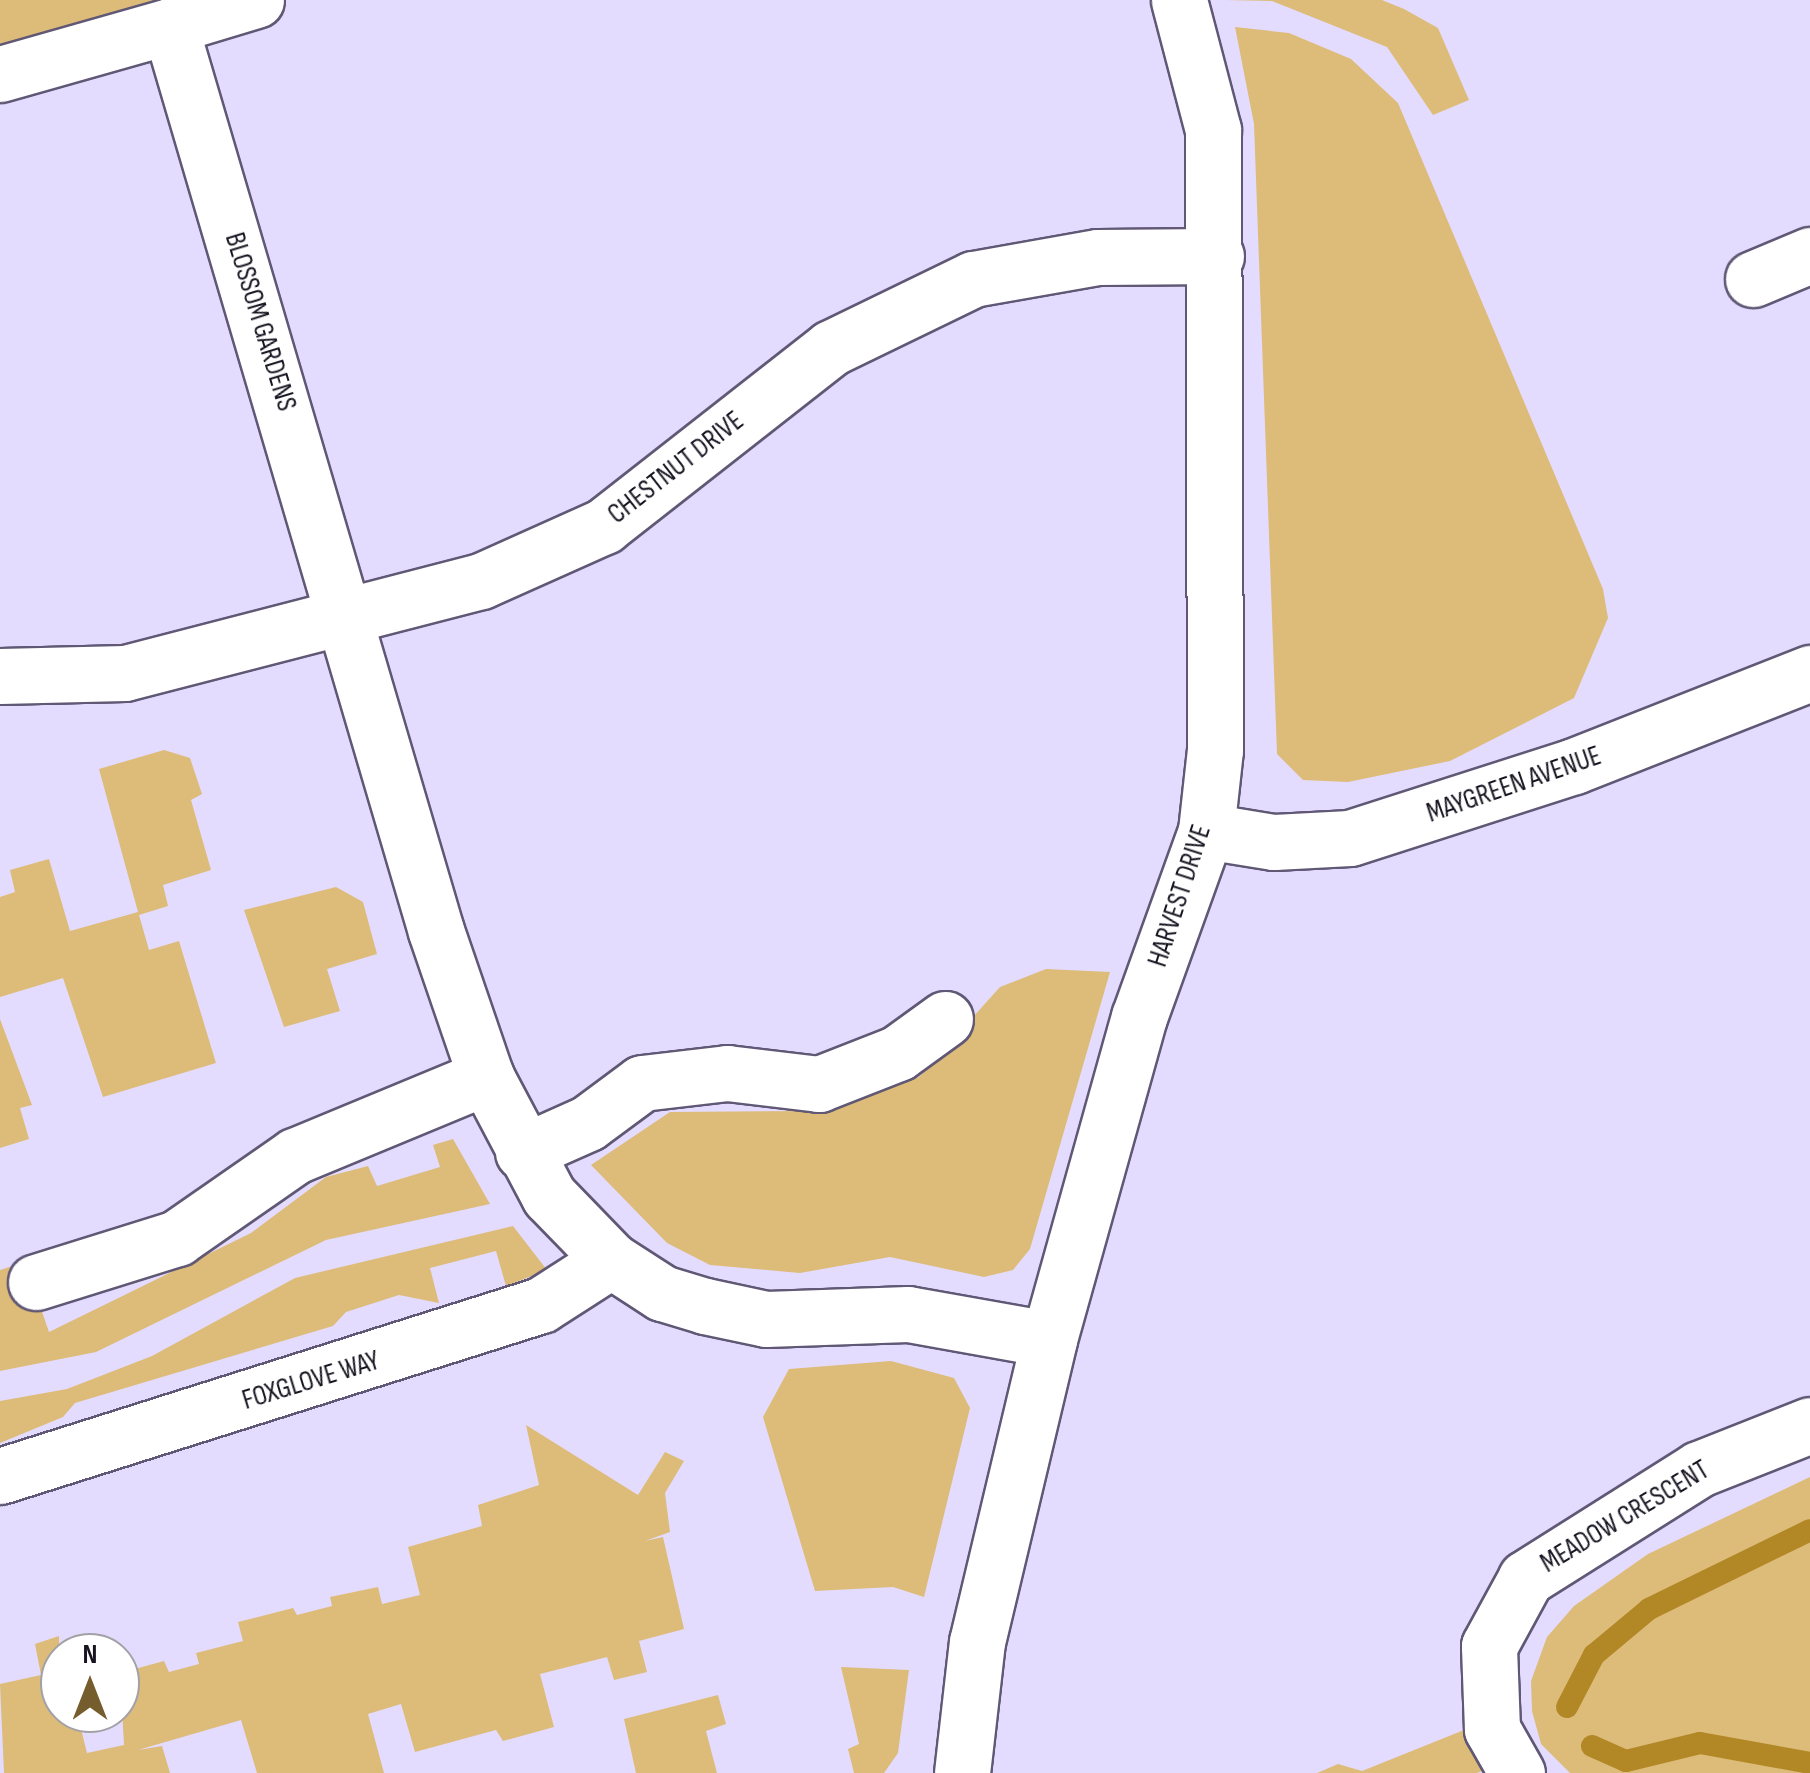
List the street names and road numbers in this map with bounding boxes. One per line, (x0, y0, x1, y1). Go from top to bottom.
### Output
street label: BLOSSOM GARDENS (217, 229, 303, 415)
street label: CHESTNUT DRIVE (601, 405, 751, 531)
street label: MAYGREEN AVENUE (1422, 739, 1606, 831)
street label: HARVEST DRIVE (1141, 821, 1219, 971)
street label: FOXGLOVE WAY (238, 1344, 384, 1418)
street label: MEADOW CRESCENT (1535, 1453, 1715, 1581)

